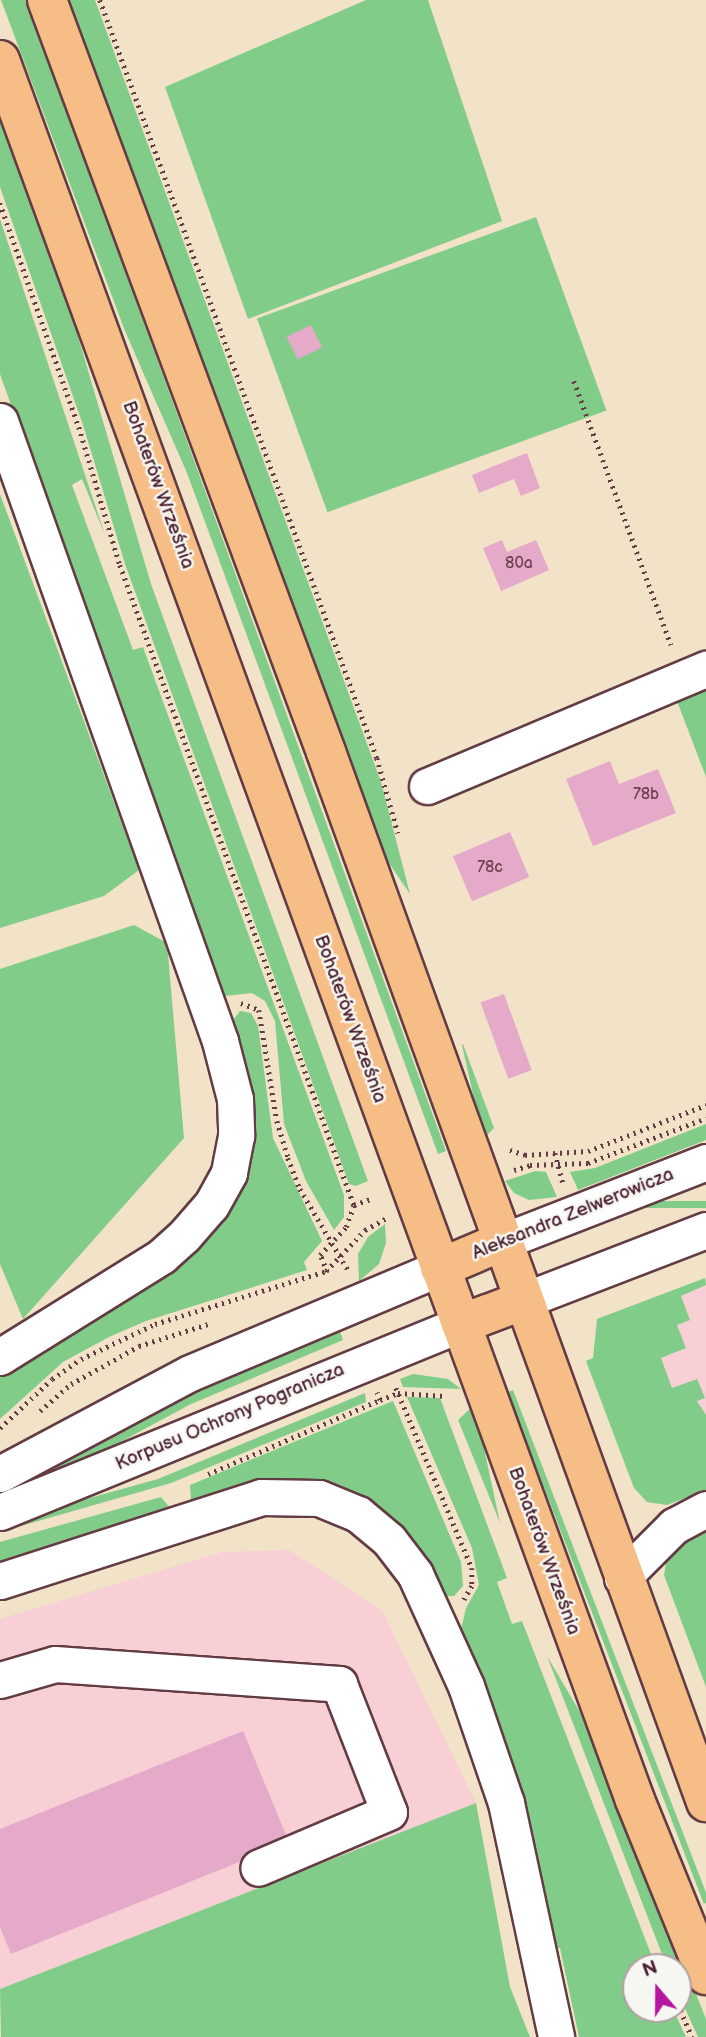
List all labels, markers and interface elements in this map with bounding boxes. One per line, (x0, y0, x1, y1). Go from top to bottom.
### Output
street label: Bohaterów Września (117, 398, 199, 572)
house number: 80a (505, 554, 533, 574)
house number: 78b (633, 785, 659, 805)
house number: 78c (477, 858, 503, 878)
street label: Bohaterów Września (309, 932, 391, 1106)
street label: Aleksandra Zelwerowicza (469, 1163, 677, 1265)
street label: Korpusu Ochrony Pogranicza (111, 1358, 349, 1476)
street label: Bohaterów Września (503, 1464, 585, 1638)
north arrow (622, 1953, 692, 2023)
text: N (640, 1956, 661, 1983)

